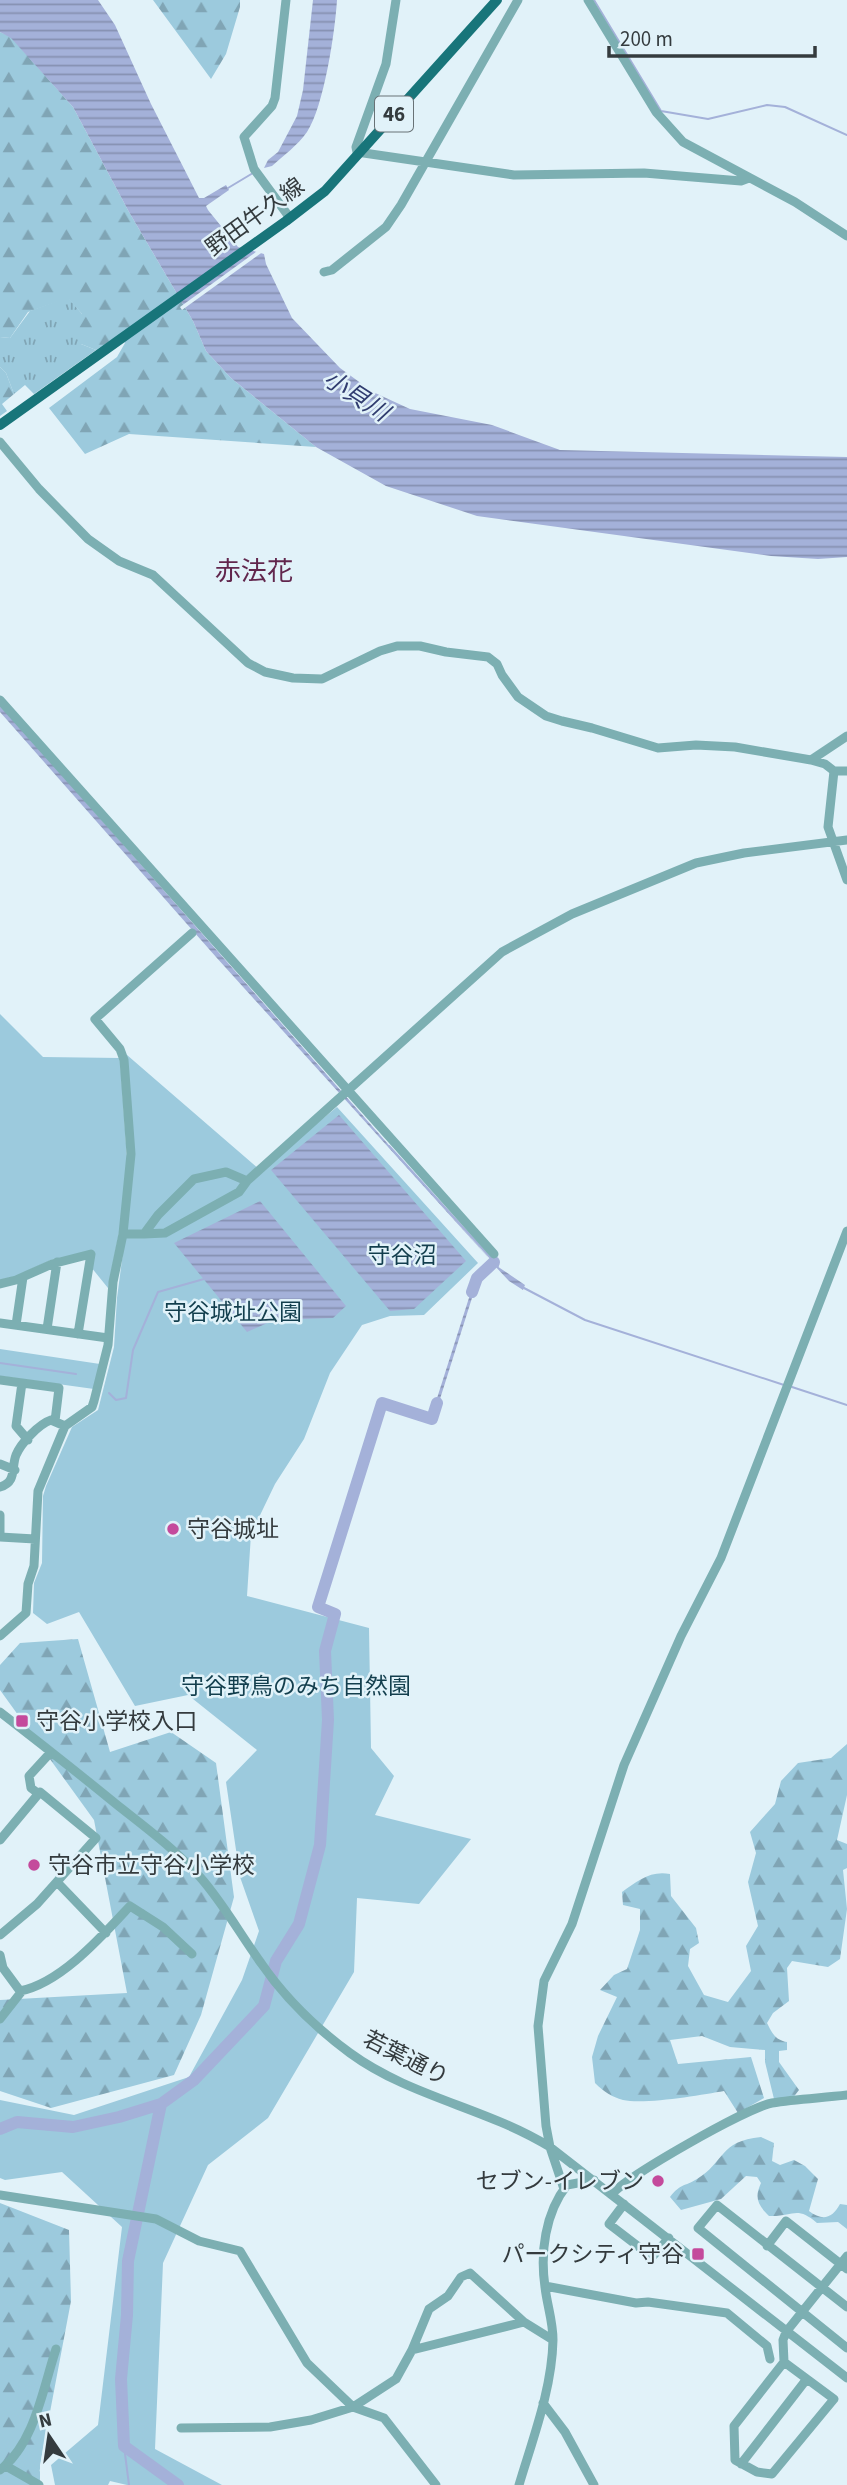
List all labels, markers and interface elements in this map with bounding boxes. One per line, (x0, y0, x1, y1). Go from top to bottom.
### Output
scale bar (609, 14, 816, 58)
text: 200 m (620, 24, 673, 54)
road number: 46 (375, 96, 413, 132)
street label: 野田牛久線 (199, 170, 311, 264)
water label: 小貝川 (316, 362, 398, 432)
district label: 赤法花 (215, 553, 293, 590)
park label: 守谷沼 (368, 1239, 437, 1272)
park label: 守谷城址公園 (164, 1296, 302, 1329)
place label: 守谷城址 (187, 1513, 279, 1546)
marker: 守谷城址 (165, 1521, 181, 1537)
park label: 守谷野鳥のみち自然園 (181, 1670, 411, 1703)
place label: 守谷小学校入口 (36, 1705, 197, 1738)
marker: 守谷小学校入口 (14, 1713, 30, 1729)
place label: 守谷市立守谷小学校 (48, 1849, 255, 1882)
marker: 守谷市立守谷小学校 (26, 1857, 42, 1873)
street label: 若葉通り (358, 2022, 454, 2094)
place label: セブン-イレブン (476, 2165, 644, 2198)
marker: セブン-イレブン (650, 2173, 666, 2189)
place label: パークシティ守谷 (501, 2238, 684, 2271)
marker: パークシティ守谷 (690, 2246, 706, 2262)
north arrow (14, 2401, 84, 2471)
text: N (36, 2406, 55, 2435)

